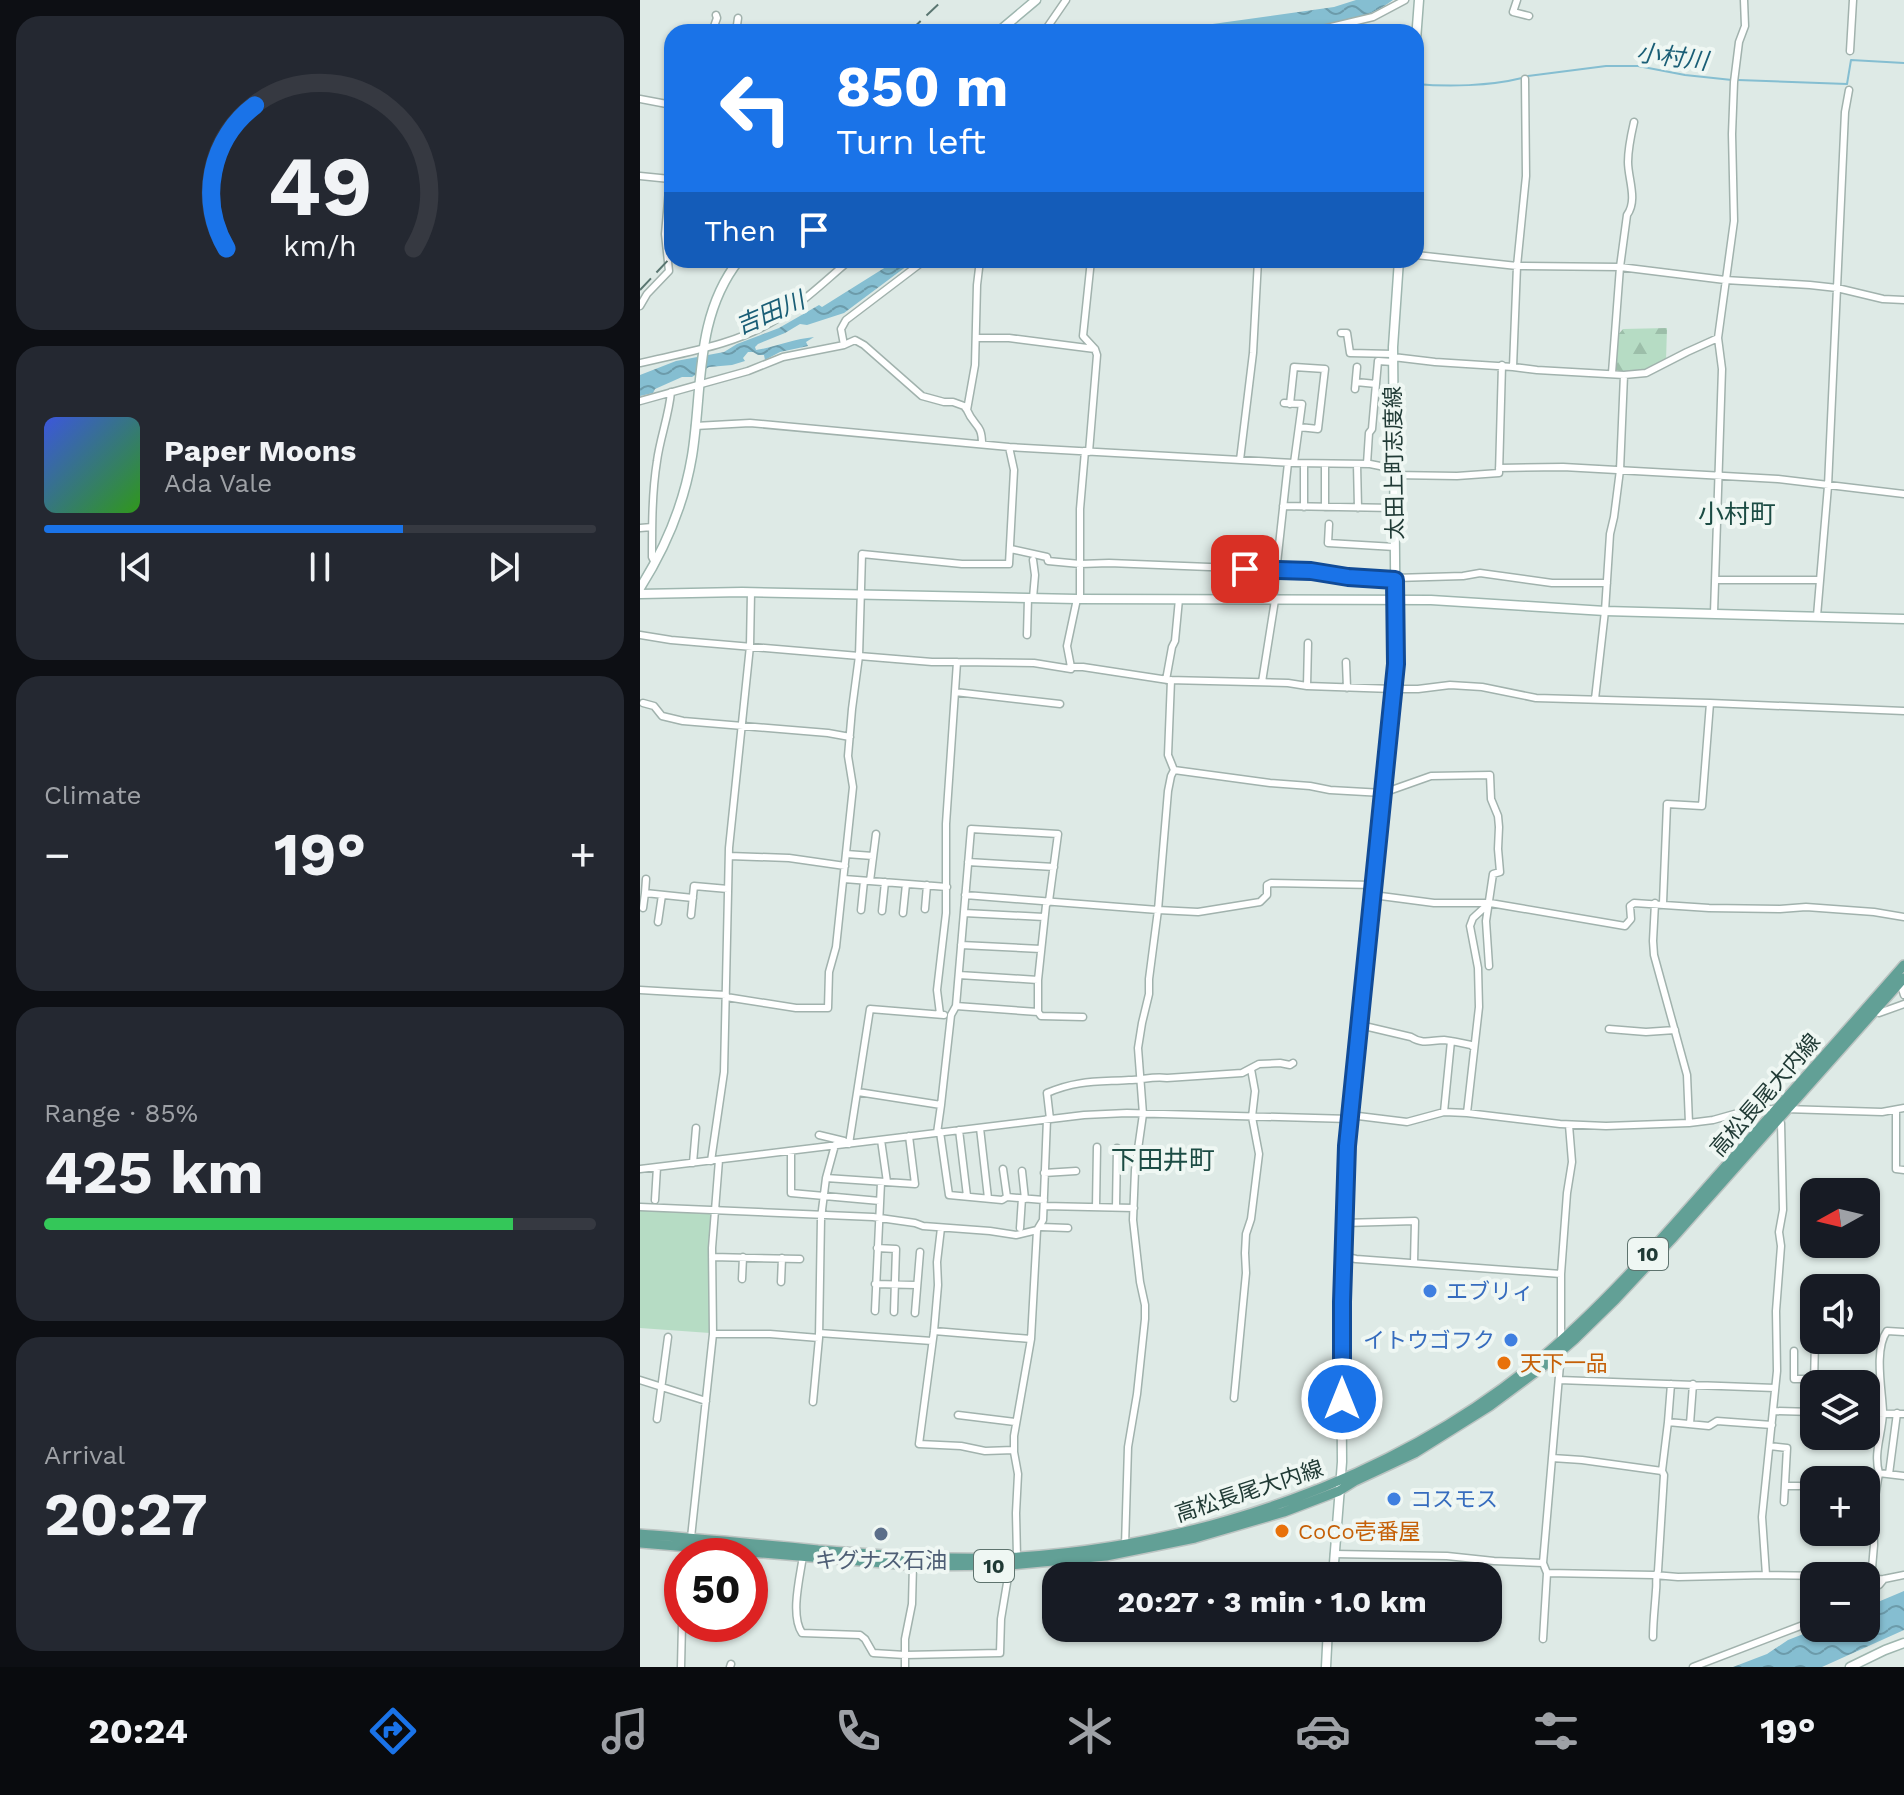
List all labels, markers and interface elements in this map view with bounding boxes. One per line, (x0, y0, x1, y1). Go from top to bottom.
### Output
water label: 小村川 (1635, 39, 1712, 76)
text: 850 m (836, 54, 1009, 120)
icon: left (704, 56, 808, 160)
text: Turn left (836, 121, 986, 163)
text: 49 (268, 138, 372, 235)
icon: arrive (792, 208, 836, 252)
text: Then (704, 213, 776, 248)
text: km/h (283, 229, 357, 263)
water label: 吉田川 (731, 285, 811, 340)
street label: 太田上町志度線 (1380, 386, 1408, 540)
text: Paper Moons (164, 433, 356, 468)
text: Ada Vale (164, 468, 272, 498)
district label: 小村町 (1698, 499, 1776, 529)
pin (1211, 535, 1279, 603)
icon: previous (114, 545, 158, 589)
icon: pause (298, 545, 342, 589)
icon: next (482, 545, 526, 589)
icon: arrive (1223, 547, 1267, 591)
text: Climate (44, 780, 142, 810)
text: 19° (274, 819, 366, 890)
text: − (44, 829, 71, 881)
text: + (569, 829, 596, 881)
street label: 高松長尾大内線 (1705, 1029, 1825, 1161)
text: Range · 85% (44, 1098, 198, 1128)
text: 425 km (44, 1137, 264, 1208)
district label: 下田井町 (1111, 1145, 1215, 1175)
north arrow (1800, 1178, 1880, 1258)
map controls (1800, 1178, 1880, 1642)
road number: 10 (1628, 1238, 1668, 1270)
button: sound (1800, 1274, 1880, 1354)
place label: エブリィ (1446, 1279, 1534, 1304)
marker: エブリィ (1421, 1282, 1439, 1300)
place label: イトウゴフク (1363, 1328, 1495, 1353)
marker: イトウゴフク (1502, 1331, 1520, 1349)
place label: 天下一品 (1520, 1351, 1608, 1376)
marker: 天下一品 (1495, 1354, 1513, 1372)
position arrow (1300, 1357, 1384, 1441)
button: layers (1800, 1370, 1880, 1450)
text: Arrival (44, 1440, 125, 1470)
street label: 高松長尾大内線 (1172, 1455, 1326, 1527)
button: + (1800, 1466, 1880, 1546)
text: 20:27 (44, 1479, 208, 1550)
place label: コスモス (1410, 1487, 1498, 1512)
marker: コスモス (1385, 1490, 1403, 1508)
place label: CoCo壱番屋 (1298, 1519, 1421, 1544)
marker: CoCo壱番屋 (1273, 1522, 1291, 1540)
marker: キグナス石油 (872, 1525, 890, 1543)
speed limit sign: 50 (664, 1538, 768, 1642)
place label: キグナス石油 (815, 1548, 947, 1573)
road number: 10 (974, 1550, 1014, 1582)
button: − (1800, 1562, 1880, 1642)
text: 20:27 · 3 min · 1.0 km (1117, 1584, 1427, 1619)
icon: directions (365, 1703, 421, 1759)
icon: music (597, 1703, 653, 1759)
icon: phone (830, 1703, 886, 1759)
icon: climate (1062, 1703, 1118, 1759)
icon: car (1295, 1703, 1351, 1759)
icon: filters (1528, 1703, 1584, 1759)
text: 20:24 (88, 1710, 188, 1752)
text: 19° (1760, 1710, 1816, 1752)

